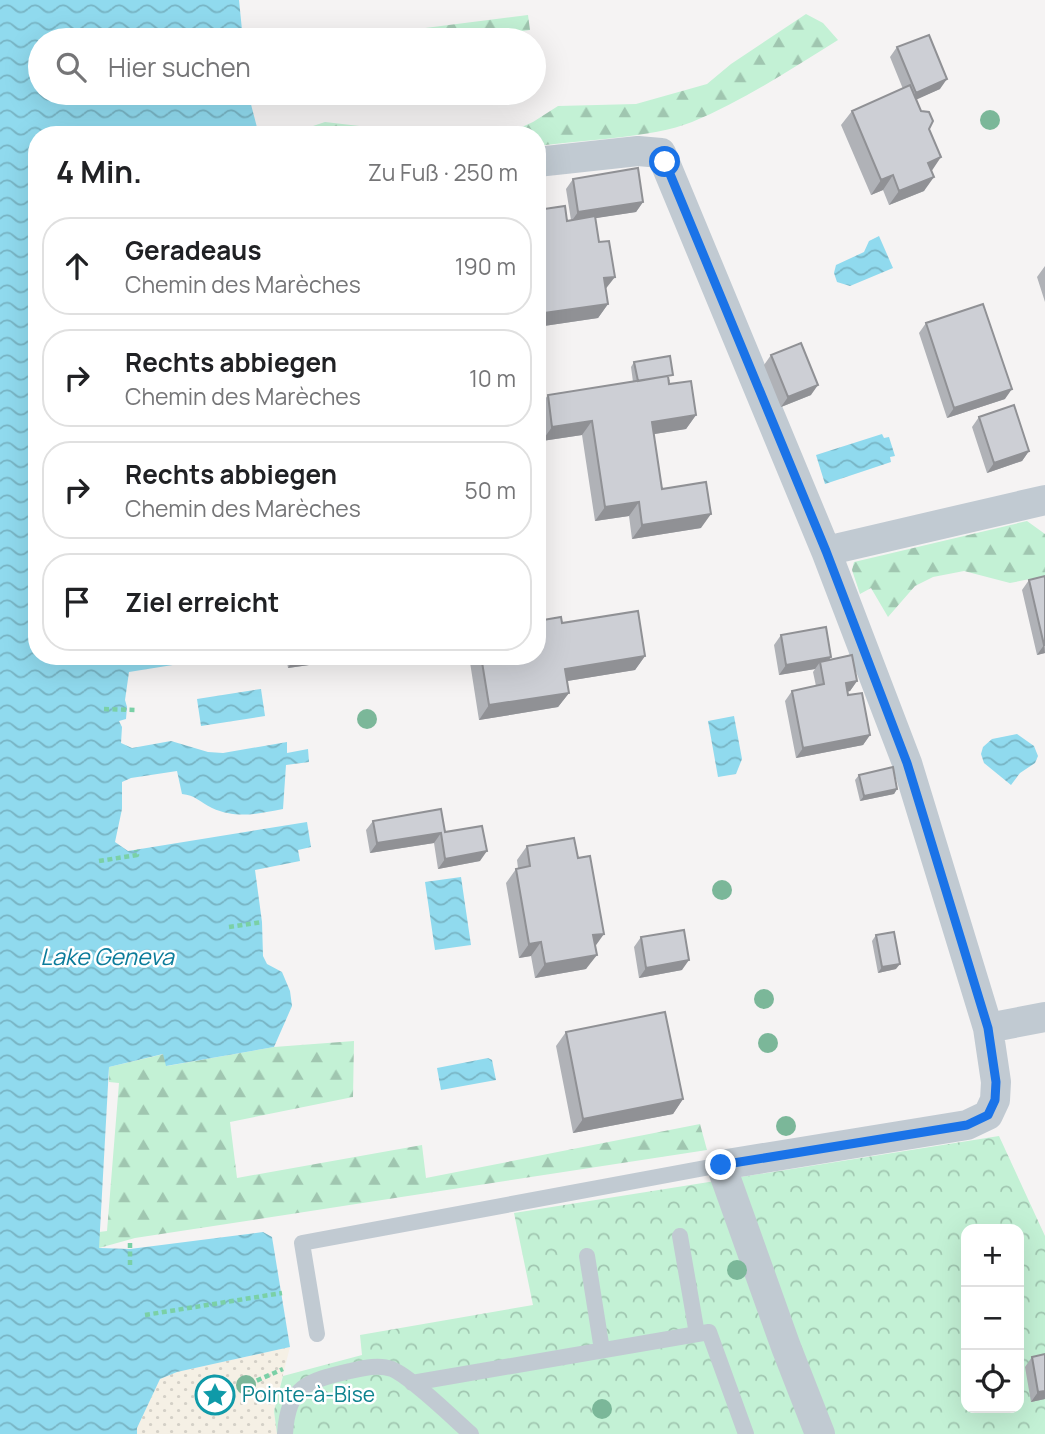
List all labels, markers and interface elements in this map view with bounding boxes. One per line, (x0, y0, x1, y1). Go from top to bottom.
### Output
search box (28, 28, 546, 105)
icon: search (52, 48, 90, 86)
text: Hier suchen (108, 49, 251, 85)
route start (649, 146, 680, 177)
text: 4 Min. (56, 151, 142, 192)
text: Zu Fuß · 250 m (368, 156, 518, 188)
text: Geradeaus (125, 232, 261, 268)
icon: ahead (58, 247, 96, 285)
text: 190 m (455, 250, 516, 282)
text: Chemin des Marèches (125, 268, 361, 300)
text: Rechts abbiegen (125, 344, 337, 380)
icon: right (58, 359, 96, 397)
text: 10 m (469, 362, 516, 394)
text: Chemin des Marèches (125, 380, 361, 412)
text: Rechts abbiegen (125, 456, 337, 492)
icon: right (58, 471, 96, 509)
text: 50 m (465, 474, 516, 506)
text: Chemin des Marèches (125, 492, 361, 524)
icon: arrive (58, 583, 96, 621)
text: Ziel erreicht (125, 584, 279, 620)
water label: Lake Geneva (40, 940, 175, 972)
route end (705, 1149, 736, 1180)
map controls (961, 1224, 1024, 1413)
button: + (961, 1224, 1024, 1287)
button: − (961, 1287, 1024, 1350)
button: locate (961, 1350, 1024, 1413)
place icon: Pointe-à-Bise (194, 1374, 236, 1416)
place label: Pointe-à-Bise (242, 1380, 375, 1408)

